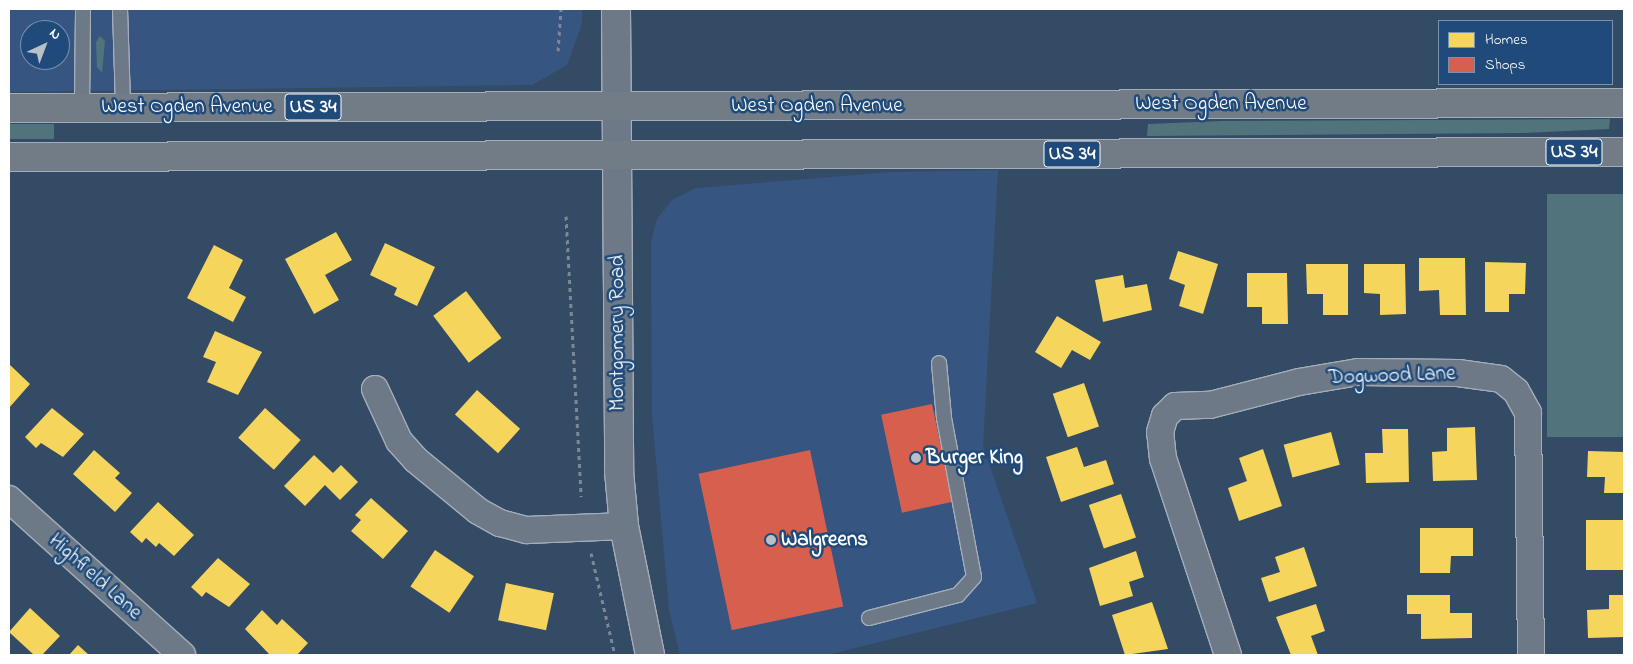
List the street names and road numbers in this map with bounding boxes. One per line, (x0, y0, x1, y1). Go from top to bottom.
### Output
road number: US 34 (284, 90, 342, 124)
street label: West Ogden Avenue (1135, 91, 1307, 117)
street label: West Ogden Avenue (731, 93, 903, 119)
street label: West Ogden Avenue (101, 94, 273, 120)
road number: US 34 (1545, 134, 1603, 170)
road number: US 34 (1043, 136, 1101, 172)
street label: Montgomery Road (605, 255, 631, 411)
street label: Dogwood Lane (1328, 361, 1456, 391)
street label: Highfield Lane (43, 529, 147, 625)

